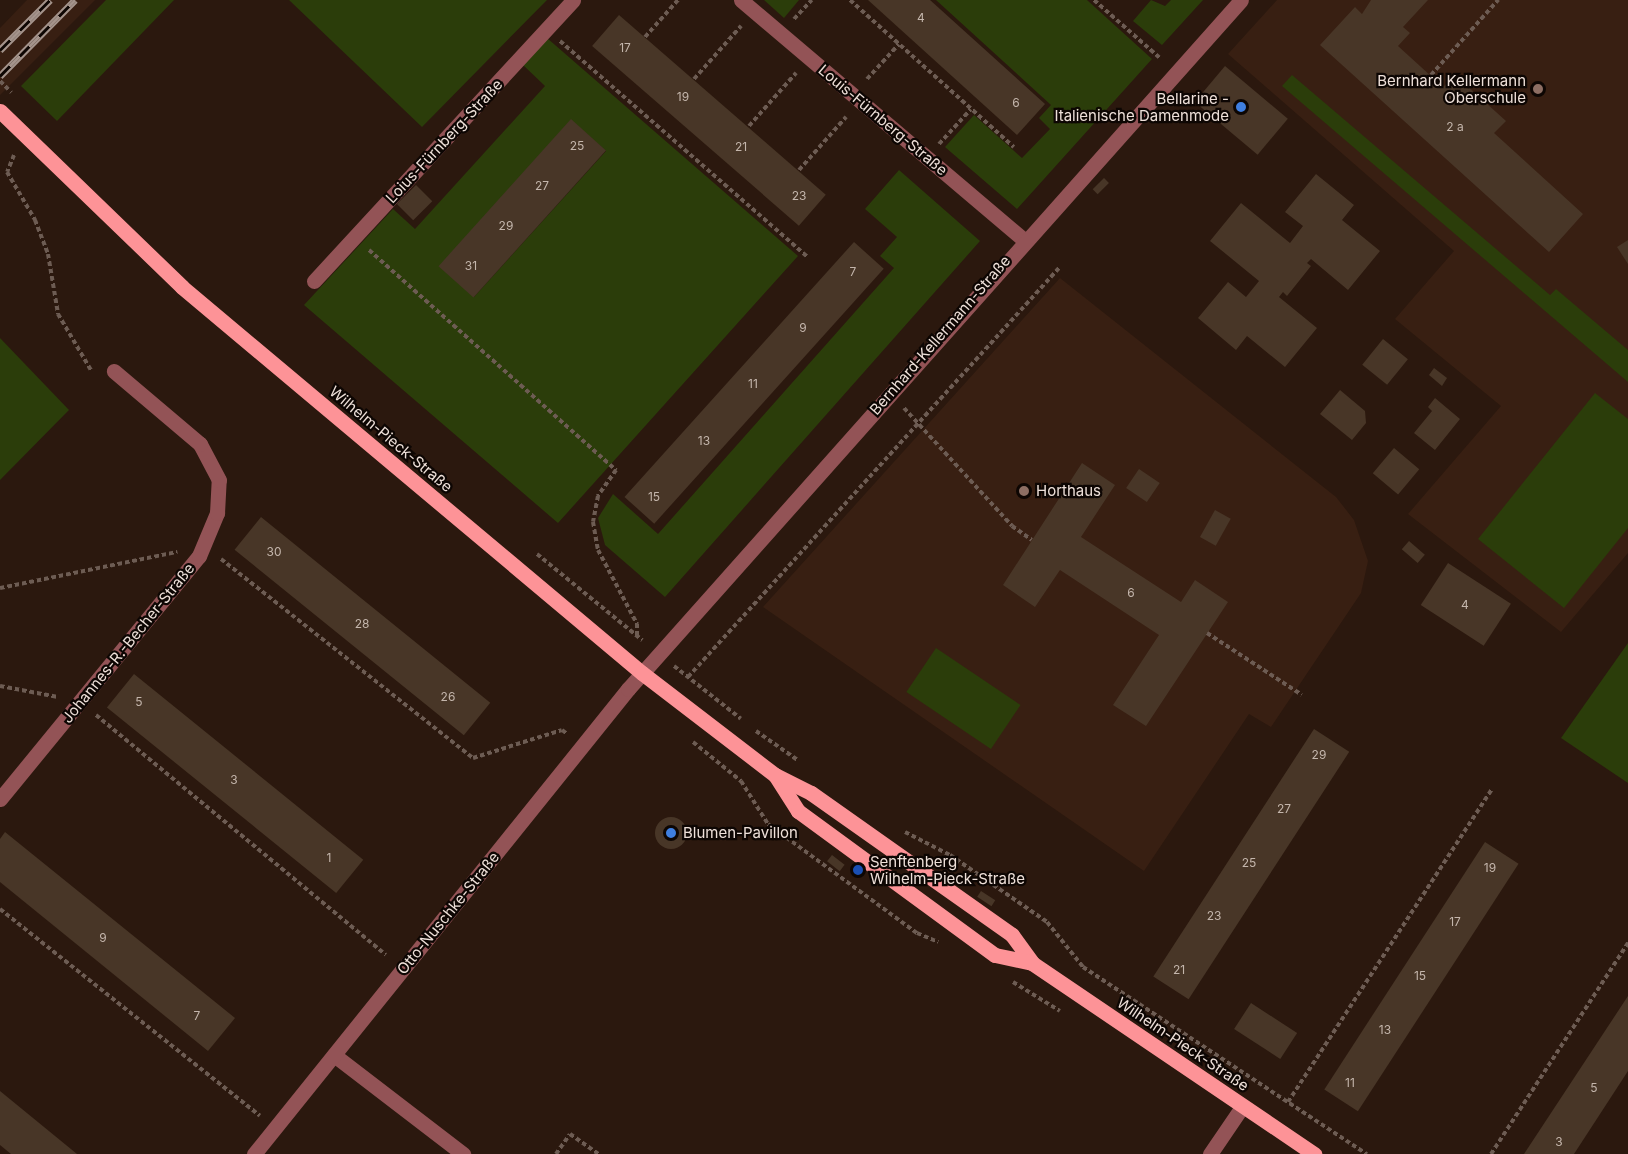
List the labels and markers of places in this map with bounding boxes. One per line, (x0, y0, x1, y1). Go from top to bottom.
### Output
place label: Bernhard Kellermann Oberschule (1377, 71, 1526, 106)
marker: Bernhard Kellermann Oberschule (1531, 82, 1545, 96)
place label: Bellarine - Italienische Damenmode (1054, 89, 1229, 124)
marker: Bellarine - Italienische Damenmode (1234, 100, 1248, 114)
place label: Horthaus (1036, 482, 1101, 500)
marker: Horthaus (1017, 484, 1031, 498)
place label: Blumen-Pavillon (683, 824, 798, 842)
marker: Blumen-Pavillon (664, 826, 678, 840)
place label: Senftenberg Wilhelm-Pieck-Straße (870, 852, 1025, 887)
marker: Senftenberg Wilhelm-Pieck-Straße (851, 863, 865, 877)

